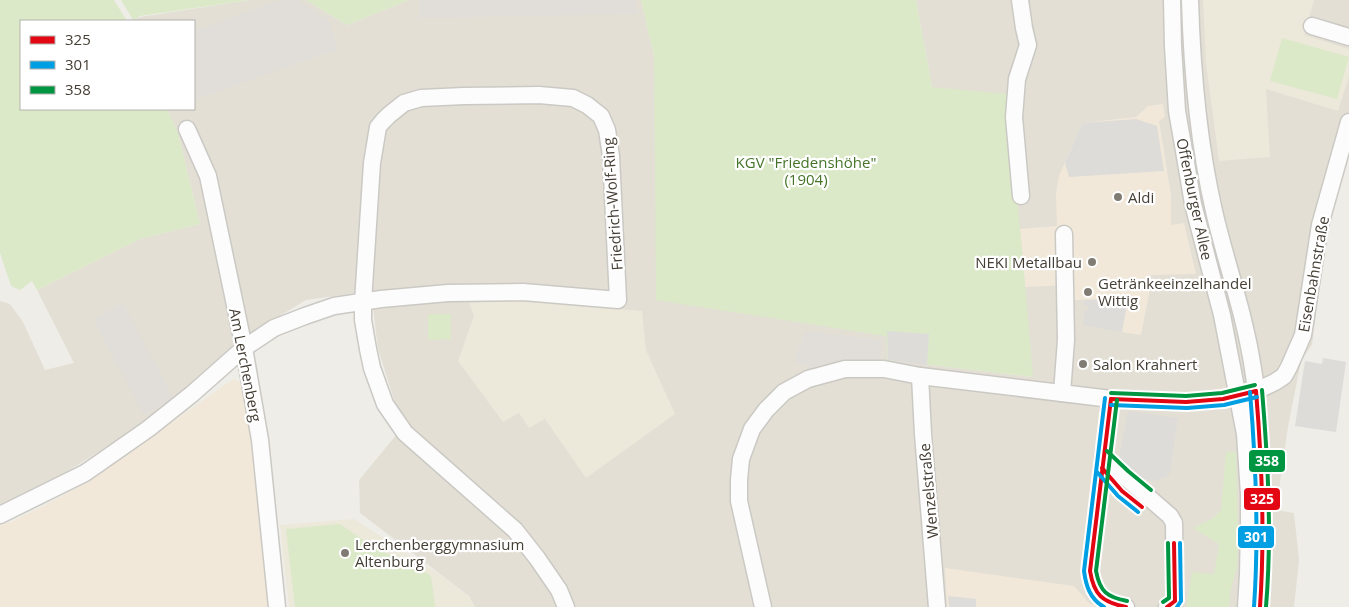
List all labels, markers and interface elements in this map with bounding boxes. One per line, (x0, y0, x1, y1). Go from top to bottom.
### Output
legend (20, 20, 195, 110)
text: 325 (65, 29, 91, 49)
text: 301 (65, 54, 91, 74)
text: 358 (65, 79, 91, 99)
street label: Offenburger Allee (1172, 136, 1218, 262)
street label: Friedrich-Wolf-Ring (597, 137, 627, 271)
park label: KGV "Friedenshöhe" (1904) (736, 152, 876, 189)
place label: Aldi (1128, 187, 1154, 207)
marker: Aldi (1112, 191, 1124, 203)
street label: Eisenbahnstraße (1293, 214, 1333, 334)
place label: NEKI Metallbau (975, 252, 1082, 272)
marker: NEKI Metallbau (1086, 256, 1098, 268)
place label: Getränkeeinzelhandel Wittig (1098, 273, 1251, 310)
marker: Getränkeeinzelhandel Wittig (1082, 286, 1094, 298)
street label: Am Lerchenberg (225, 306, 267, 424)
place label: Salon Krahnert (1093, 354, 1197, 374)
marker: Salon Krahnert (1077, 358, 1089, 370)
street label: Wenzelstraße (914, 443, 942, 539)
line badge: 358 (1248, 449, 1286, 473)
text: 358 (1255, 451, 1279, 470)
line badge: 325 (1243, 487, 1281, 511)
text: 325 (1250, 489, 1274, 508)
line badge: 301 (1237, 525, 1275, 549)
text: 301 (1244, 527, 1268, 546)
place label: Lerchenberggymnasium Altenburg (355, 534, 524, 571)
marker: Lerchenberggymnasium Altenburg (339, 547, 351, 559)

